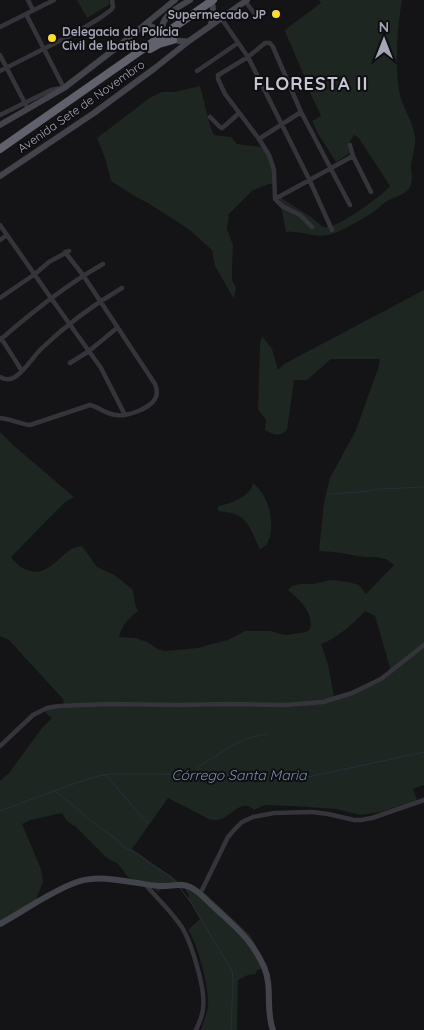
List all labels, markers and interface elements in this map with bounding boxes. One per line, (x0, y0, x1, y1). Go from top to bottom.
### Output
place label: Supermecado JP (168, 7, 266, 22)
marker: Supermecado JP (270, 8, 282, 20)
north arrow (359, 15, 409, 65)
text: N (379, 18, 389, 36)
place label: Delegacia da Polícia Civil de Ibatiba (62, 24, 179, 53)
marker: Delegacia da Polícia Civil de Ibatiba (46, 32, 58, 44)
street label: Avenida Sete de Novembro (15, 56, 147, 156)
district label: FLORESTA II (254, 72, 368, 95)
water label: Córrego Santa Maria (171, 766, 308, 784)

